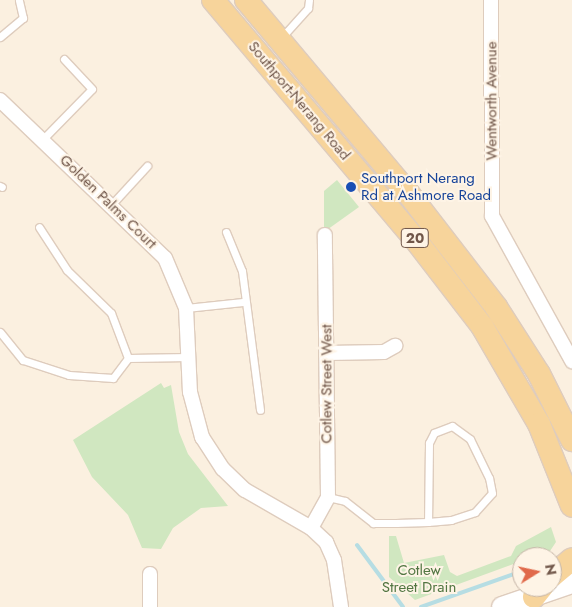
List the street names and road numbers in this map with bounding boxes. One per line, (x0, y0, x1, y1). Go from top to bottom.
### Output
street label: Southport-Nerang Road (244, 38, 354, 164)
street label: Wentworth Avenue (483, 42, 501, 160)
street label: Golden Palms Court (56, 151, 160, 253)
road number: 20 (400, 227, 430, 250)
street label: Cotlew Street West (318, 324, 336, 444)

